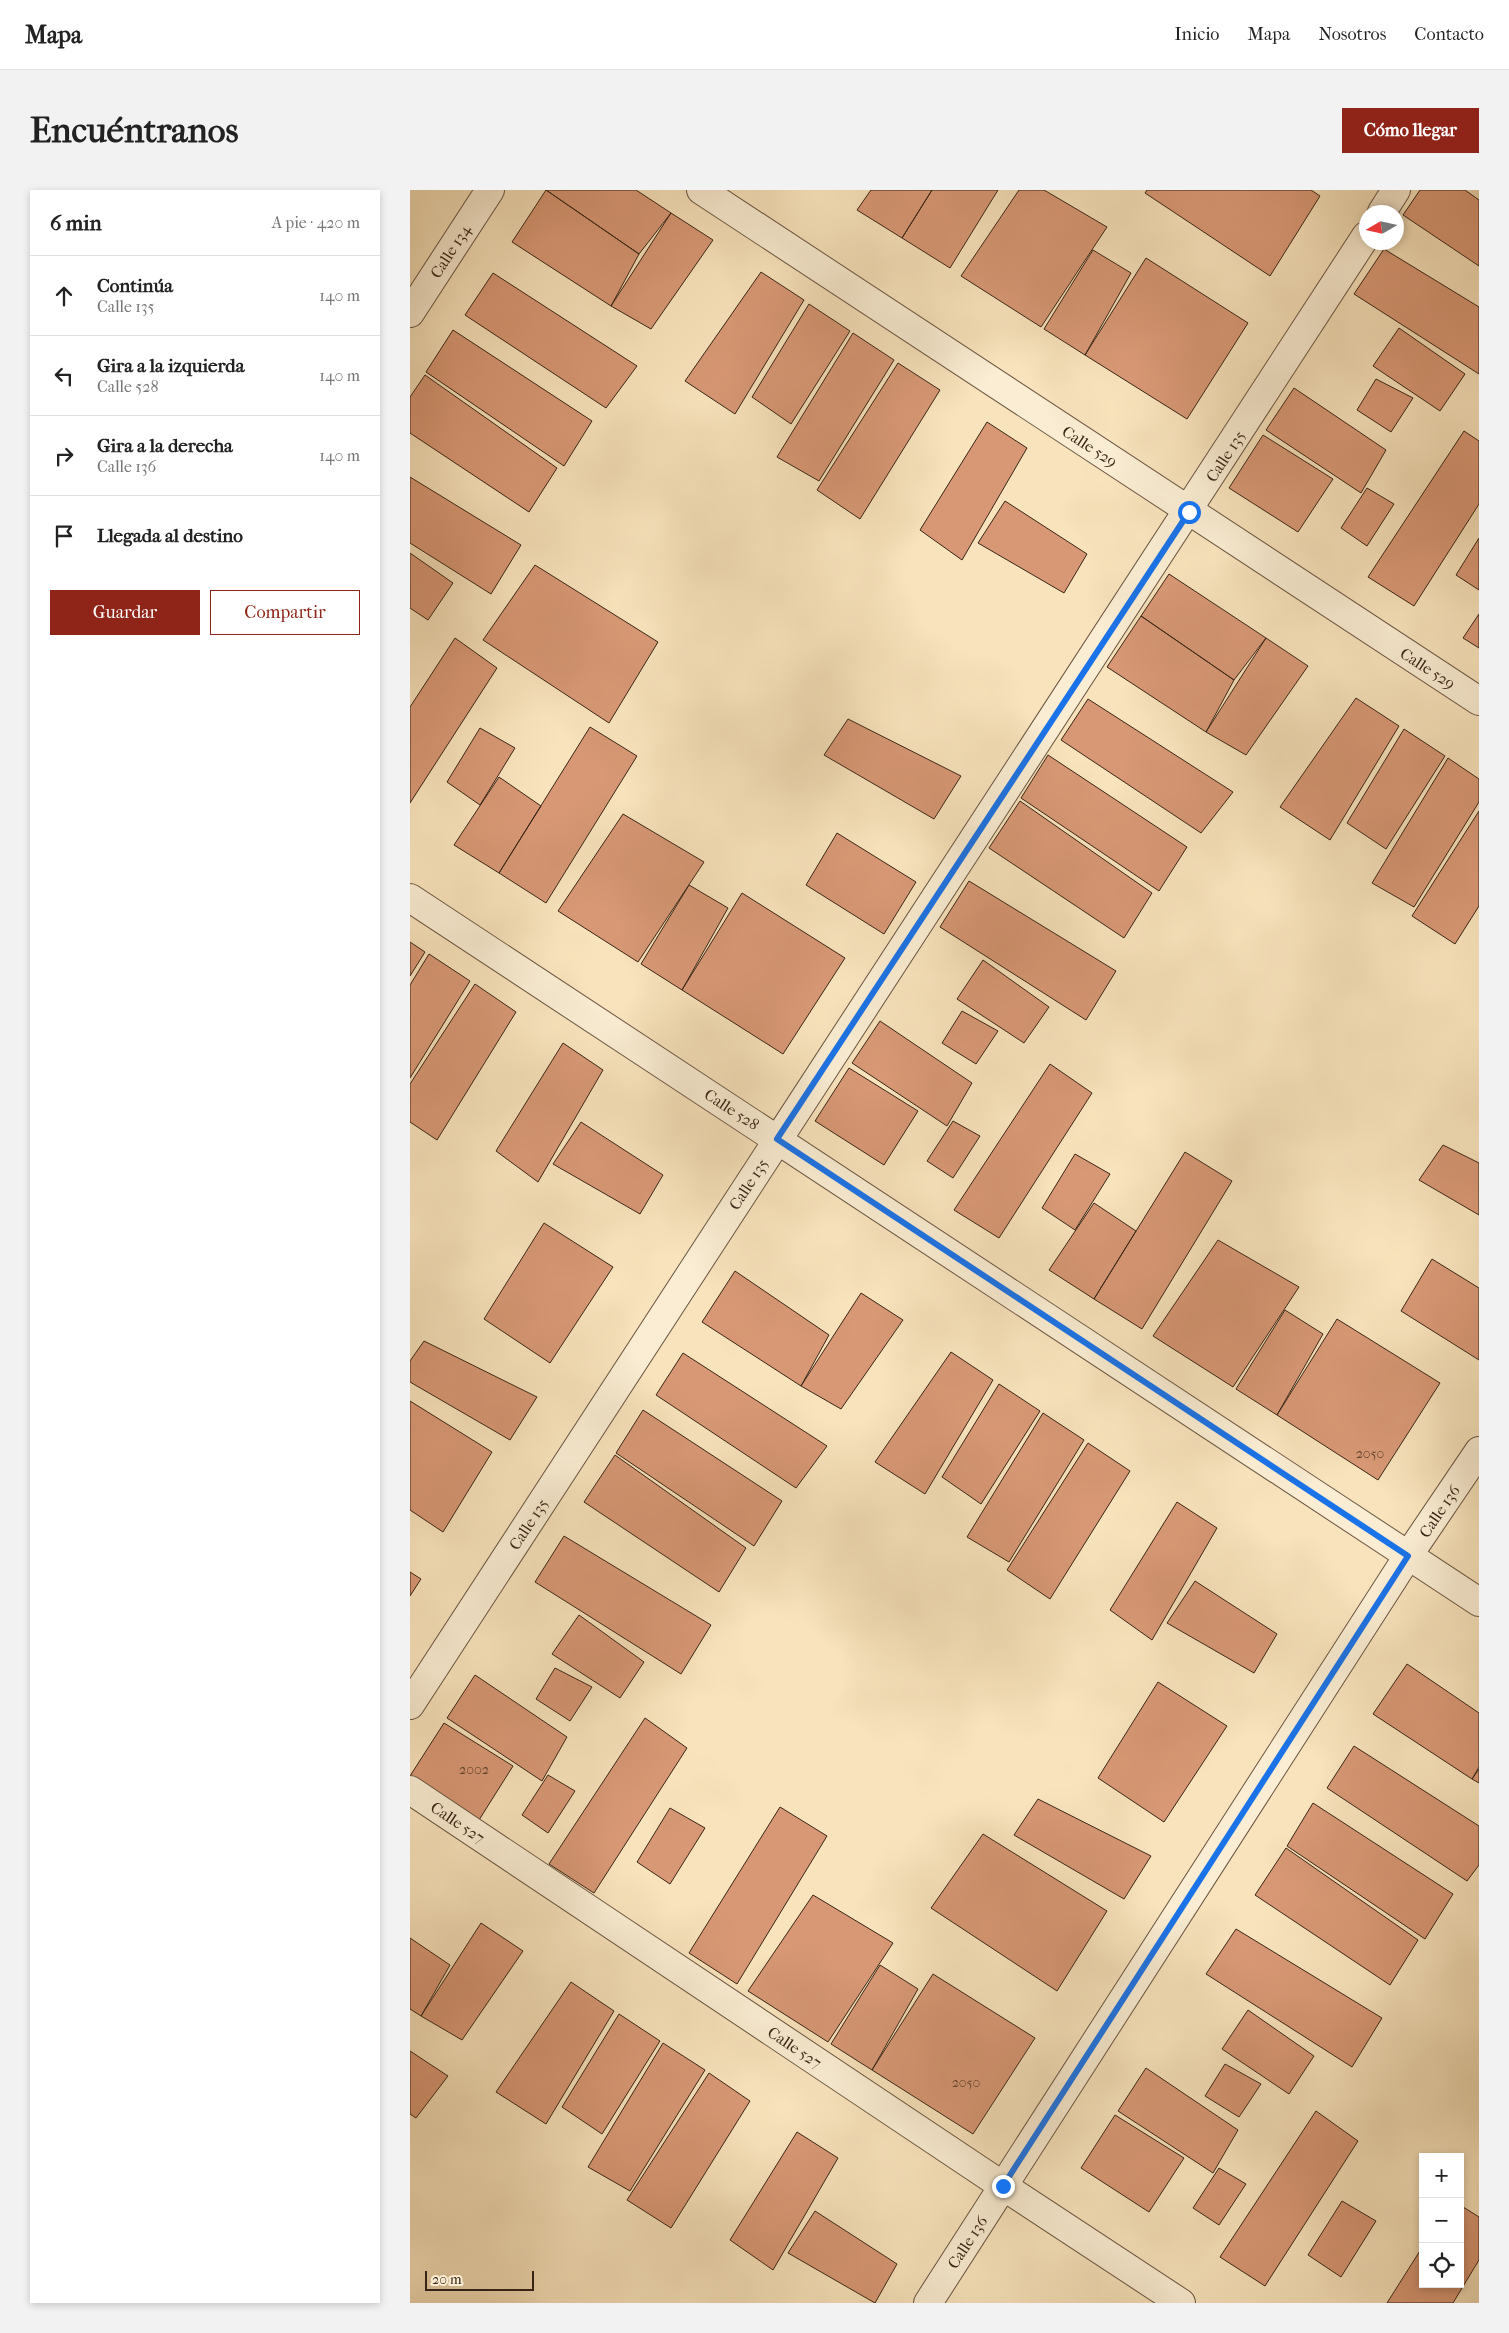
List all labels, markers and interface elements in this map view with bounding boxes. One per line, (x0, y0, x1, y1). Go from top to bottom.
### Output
text: Mapa (25, 21, 82, 49)
text: Inicio (1175, 24, 1220, 45)
text: Mapa (1248, 24, 1290, 45)
text: Nosotros (1318, 24, 1386, 45)
text: Contacto (1414, 24, 1484, 45)
button: Cómo llegar (1342, 108, 1479, 153)
text: Encuéntranos (30, 110, 238, 151)
north arrow (1359, 205, 1404, 250)
text: 6 min (50, 211, 102, 235)
text: A pie · 420 m (272, 213, 360, 232)
street label: Calle 134 (426, 220, 475, 282)
text: Continúa (97, 275, 173, 297)
icon: ahead (50, 282, 78, 310)
text: 140 m (319, 286, 360, 305)
text: Calle 135 (97, 297, 154, 316)
text: Gira a la izquierda (97, 355, 244, 377)
icon: left (50, 362, 78, 390)
text: 140 m (319, 366, 360, 385)
text: Calle 528 (97, 377, 158, 396)
street label: Calle 529 (1059, 422, 1121, 471)
street label: Calle 135 (1202, 427, 1249, 486)
text: Gira a la derecha (97, 435, 233, 457)
icon: right (50, 442, 78, 470)
text: 140 m (319, 446, 360, 465)
text: Calle 136 (97, 457, 156, 476)
route start (1178, 501, 1201, 524)
icon: arrive (50, 522, 78, 550)
text: Llegada al destino (97, 525, 243, 547)
button: Guardar (50, 590, 200, 635)
button: Compartir (210, 590, 360, 635)
street label: Calle 529 (1397, 644, 1459, 693)
street label: Calle 528 (701, 1085, 763, 1134)
street label: Calle 135 (725, 1155, 772, 1214)
house number: 2050 (1356, 1445, 1384, 1462)
street label: Calle 136 (1415, 1481, 1464, 1541)
street label: Calle 135 (505, 1495, 552, 1554)
house number: 2002 (459, 1761, 489, 1778)
street label: Calle 527 (427, 1797, 489, 1848)
street label: Calle 527 (764, 2022, 826, 2073)
house number: 2050 (952, 2074, 980, 2091)
map controls (1419, 2153, 1464, 2288)
button: + (1419, 2153, 1464, 2198)
route end (992, 2175, 1015, 2198)
button: − (1419, 2198, 1464, 2243)
street label: Calle 136 (943, 2212, 992, 2272)
button: locate (1419, 2243, 1464, 2288)
scale bar (425, 2268, 534, 2291)
text: 20 m (432, 2271, 462, 2288)

